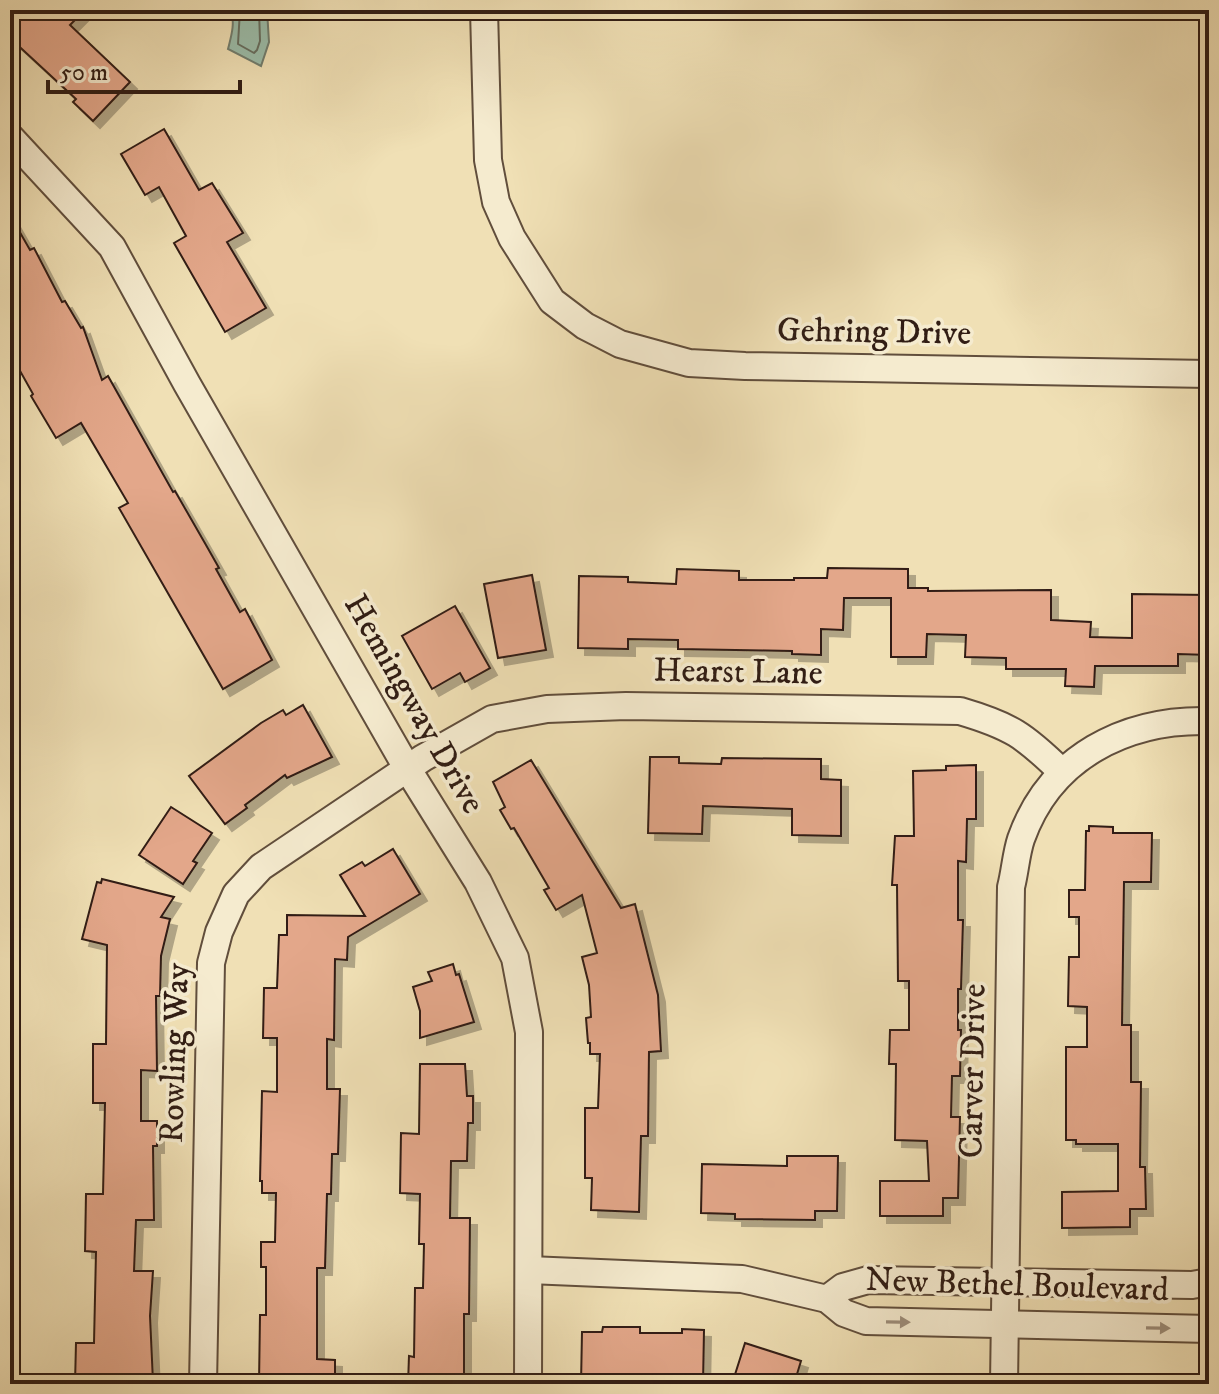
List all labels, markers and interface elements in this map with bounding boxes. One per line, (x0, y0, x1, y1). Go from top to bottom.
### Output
scale bar (48, 44, 240, 94)
text: 50 m (60, 58, 108, 88)
street label: Gehring Drive (776, 309, 972, 355)
street label: Hemingway Drive (334, 587, 494, 821)
street label: Hearst Lane (653, 650, 823, 694)
street label: Rowling Way (151, 961, 199, 1144)
street label: Carver Drive (950, 983, 996, 1159)
street label: New Bethel Boulevard (865, 1259, 1169, 1311)
one-way arrow (886, 1315, 911, 1328)
one-way arrow (1146, 1322, 1171, 1334)

